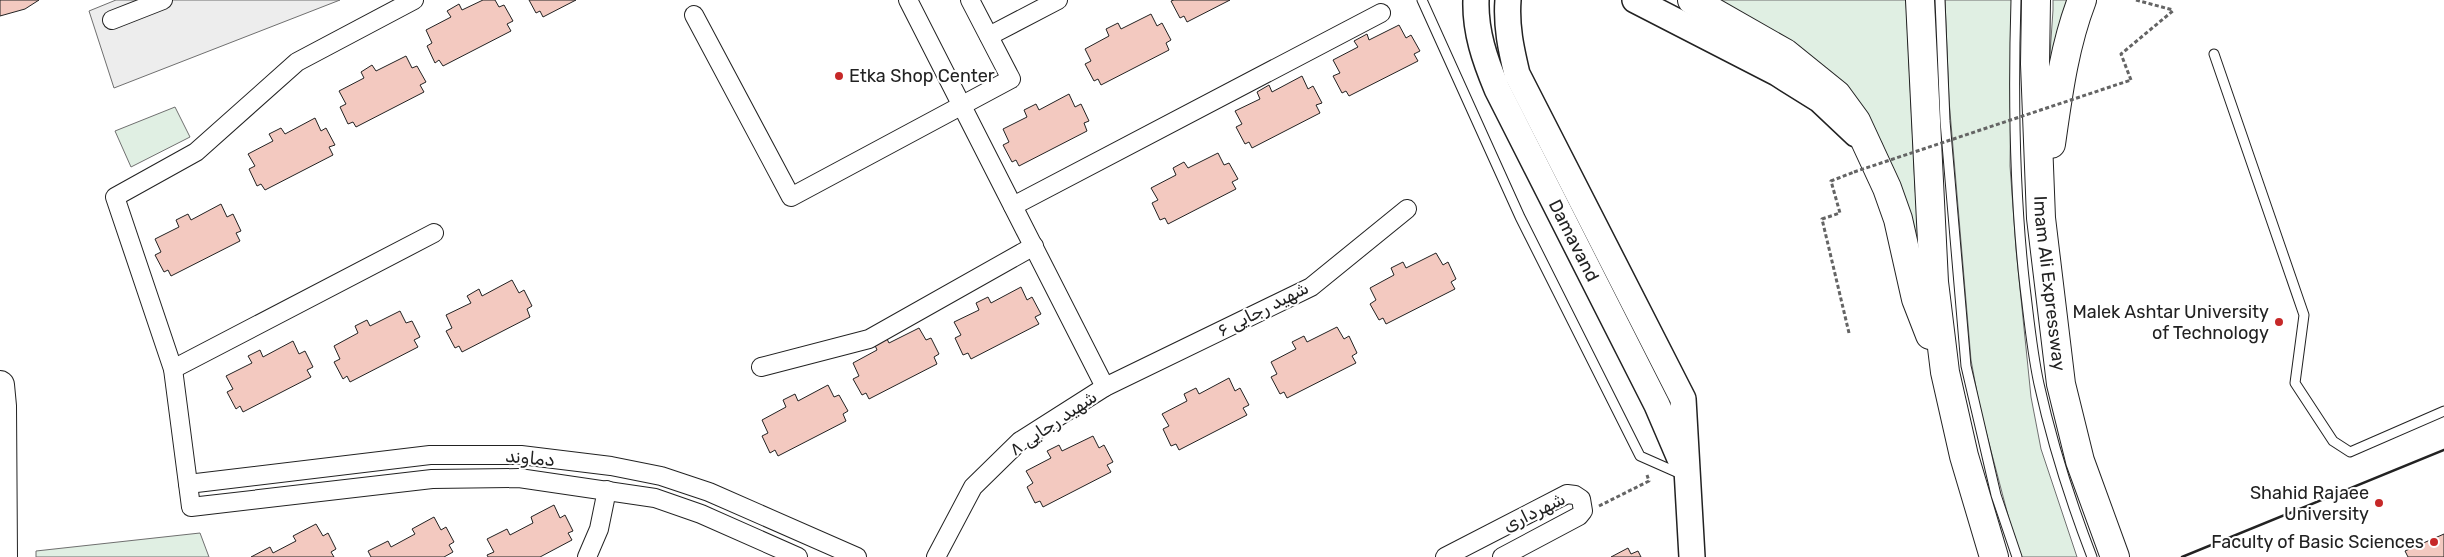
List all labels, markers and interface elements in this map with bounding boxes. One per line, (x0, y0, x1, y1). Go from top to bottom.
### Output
place label: Etka Shop Center (849, 65, 995, 87)
marker: Etka Shop Center (833, 70, 845, 82)
street label: Imam Ali Expressway (2029, 195, 2070, 372)
street label: Damavand (1544, 196, 1604, 285)
street label: شهید رجایی ۶ (1214, 277, 1312, 341)
place label: Malek Ashtar University of Technology (2072, 301, 2269, 344)
marker: Malek Ashtar University of Technology (2273, 316, 2285, 328)
street label: شهید رجایی ۸ (1005, 386, 1101, 460)
street label: دماوند (504, 445, 556, 471)
place label: Shahid Rajaee University (2250, 482, 2369, 525)
street label: شهرداری (1499, 488, 1569, 536)
marker: Shahid Rajaee University (2373, 497, 2385, 509)
place label: Faculty of Basic Sciences (2211, 531, 2424, 553)
marker: Faculty of Basic Sciences (2428, 536, 2440, 548)

